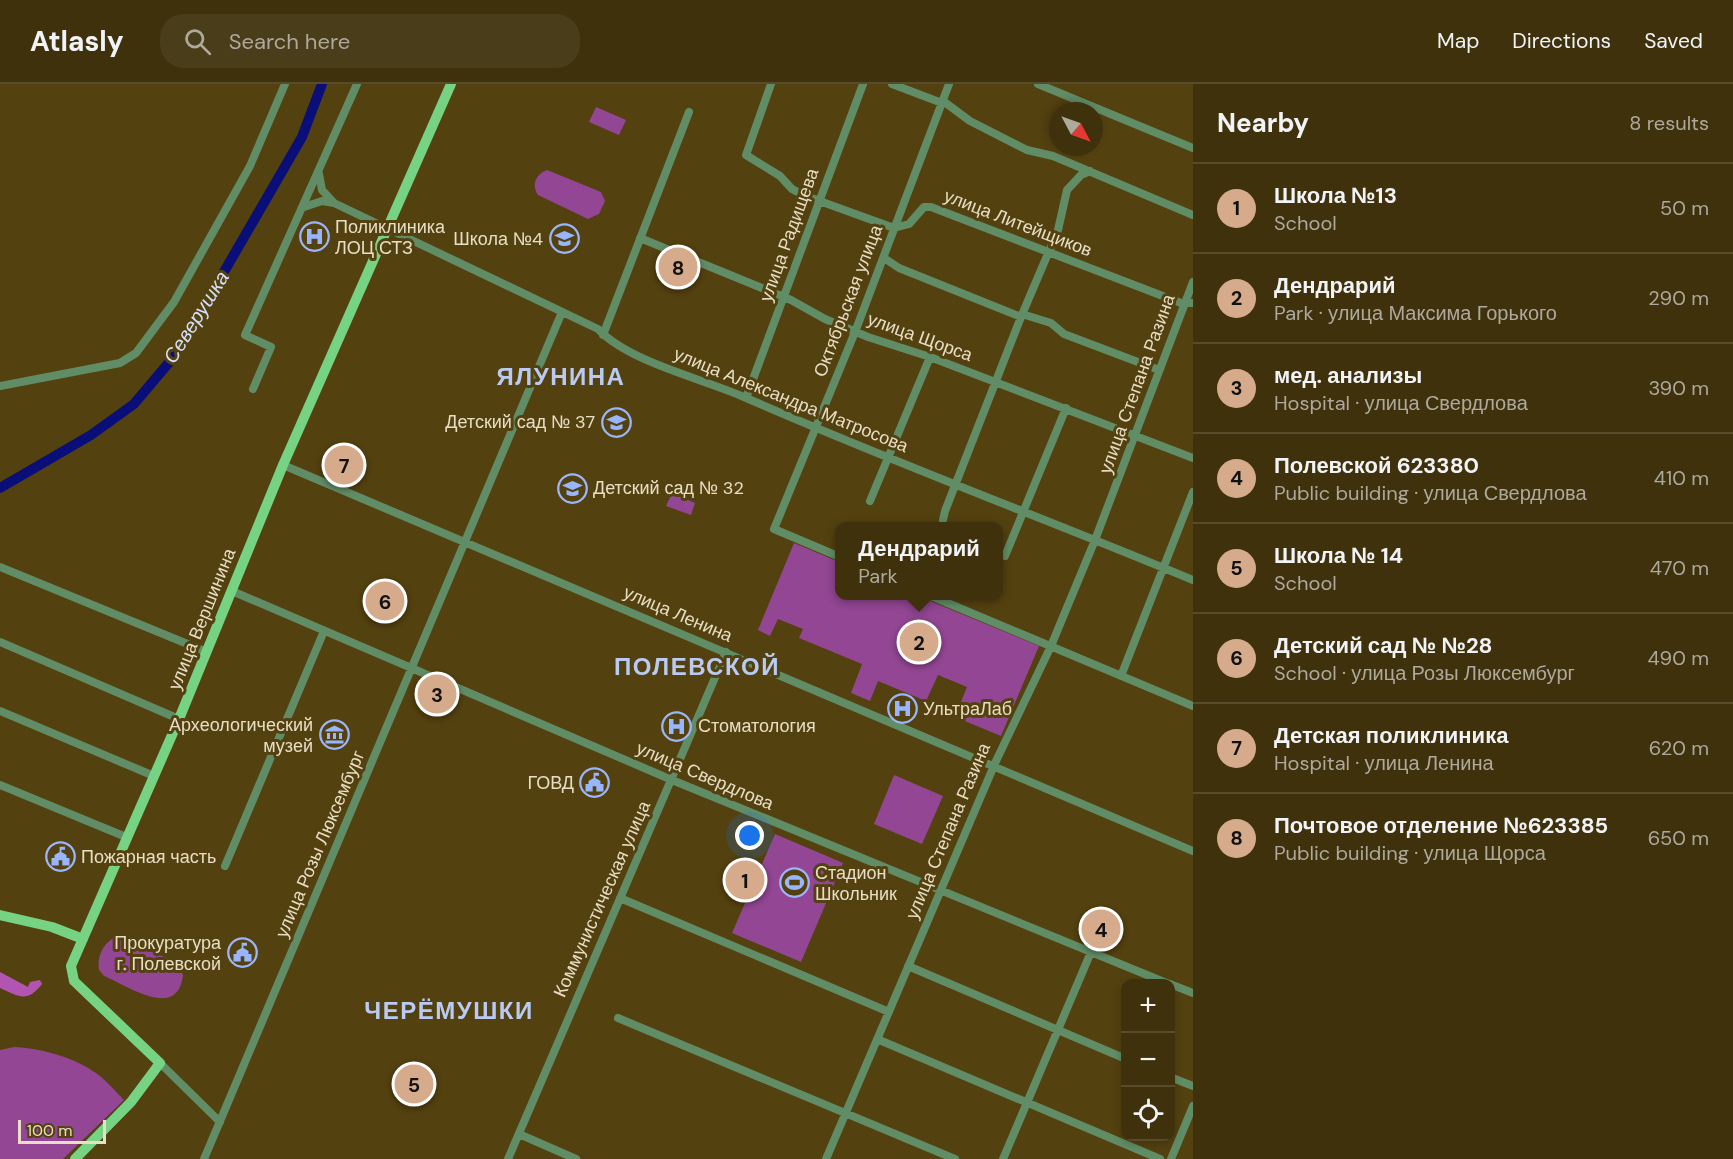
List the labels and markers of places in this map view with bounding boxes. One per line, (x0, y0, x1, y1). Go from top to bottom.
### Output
place label: Поликлиника ЛОЦ СТЗ (335, 215, 446, 260)
hospital icon: Поликлиника ЛОЦ СТЗ (298, 221, 330, 253)
school or university icon: Школа №4 (548, 223, 580, 255)
place label: Школа №4 (453, 227, 543, 251)
pin: 8 (658, 244, 698, 290)
school or university icon: Детский сад № 37 (600, 406, 632, 438)
place label: Детский сад № 37 (445, 410, 595, 434)
pin: 7 (324, 442, 364, 488)
school or university icon: Детский сад № 32 (556, 472, 588, 504)
place label: Детский сад № 32 (593, 476, 744, 500)
pin: 6 (366, 578, 404, 624)
pin: 2 (900, 620, 938, 664)
pin: 3 (418, 672, 456, 716)
hospital icon: УльтраЛаб (886, 693, 918, 725)
place label: УльтраЛаб (923, 697, 1012, 721)
hospital icon: Стоматология (661, 710, 693, 742)
place label: Археологический музей (169, 713, 313, 758)
place label: Стоматология (698, 714, 816, 738)
museum icon: Археологический музей (318, 719, 350, 751)
public building icon: ГОВД (579, 767, 611, 799)
place label: ГОВД (527, 771, 574, 795)
public building icon: Пожарная часть (44, 841, 76, 873)
place label: Пожарная часть (81, 845, 216, 869)
pin: 1 (726, 858, 764, 902)
place label: Стадион Школьник (815, 861, 897, 906)
sports icon: Стадион Школьник (778, 867, 810, 899)
pin: 4 (1082, 906, 1120, 952)
place label: Прокуратура г. Полевской (114, 931, 222, 976)
public building icon: Прокуратура г. Полевской (226, 937, 258, 969)
pin: 5 (394, 1062, 434, 1106)

